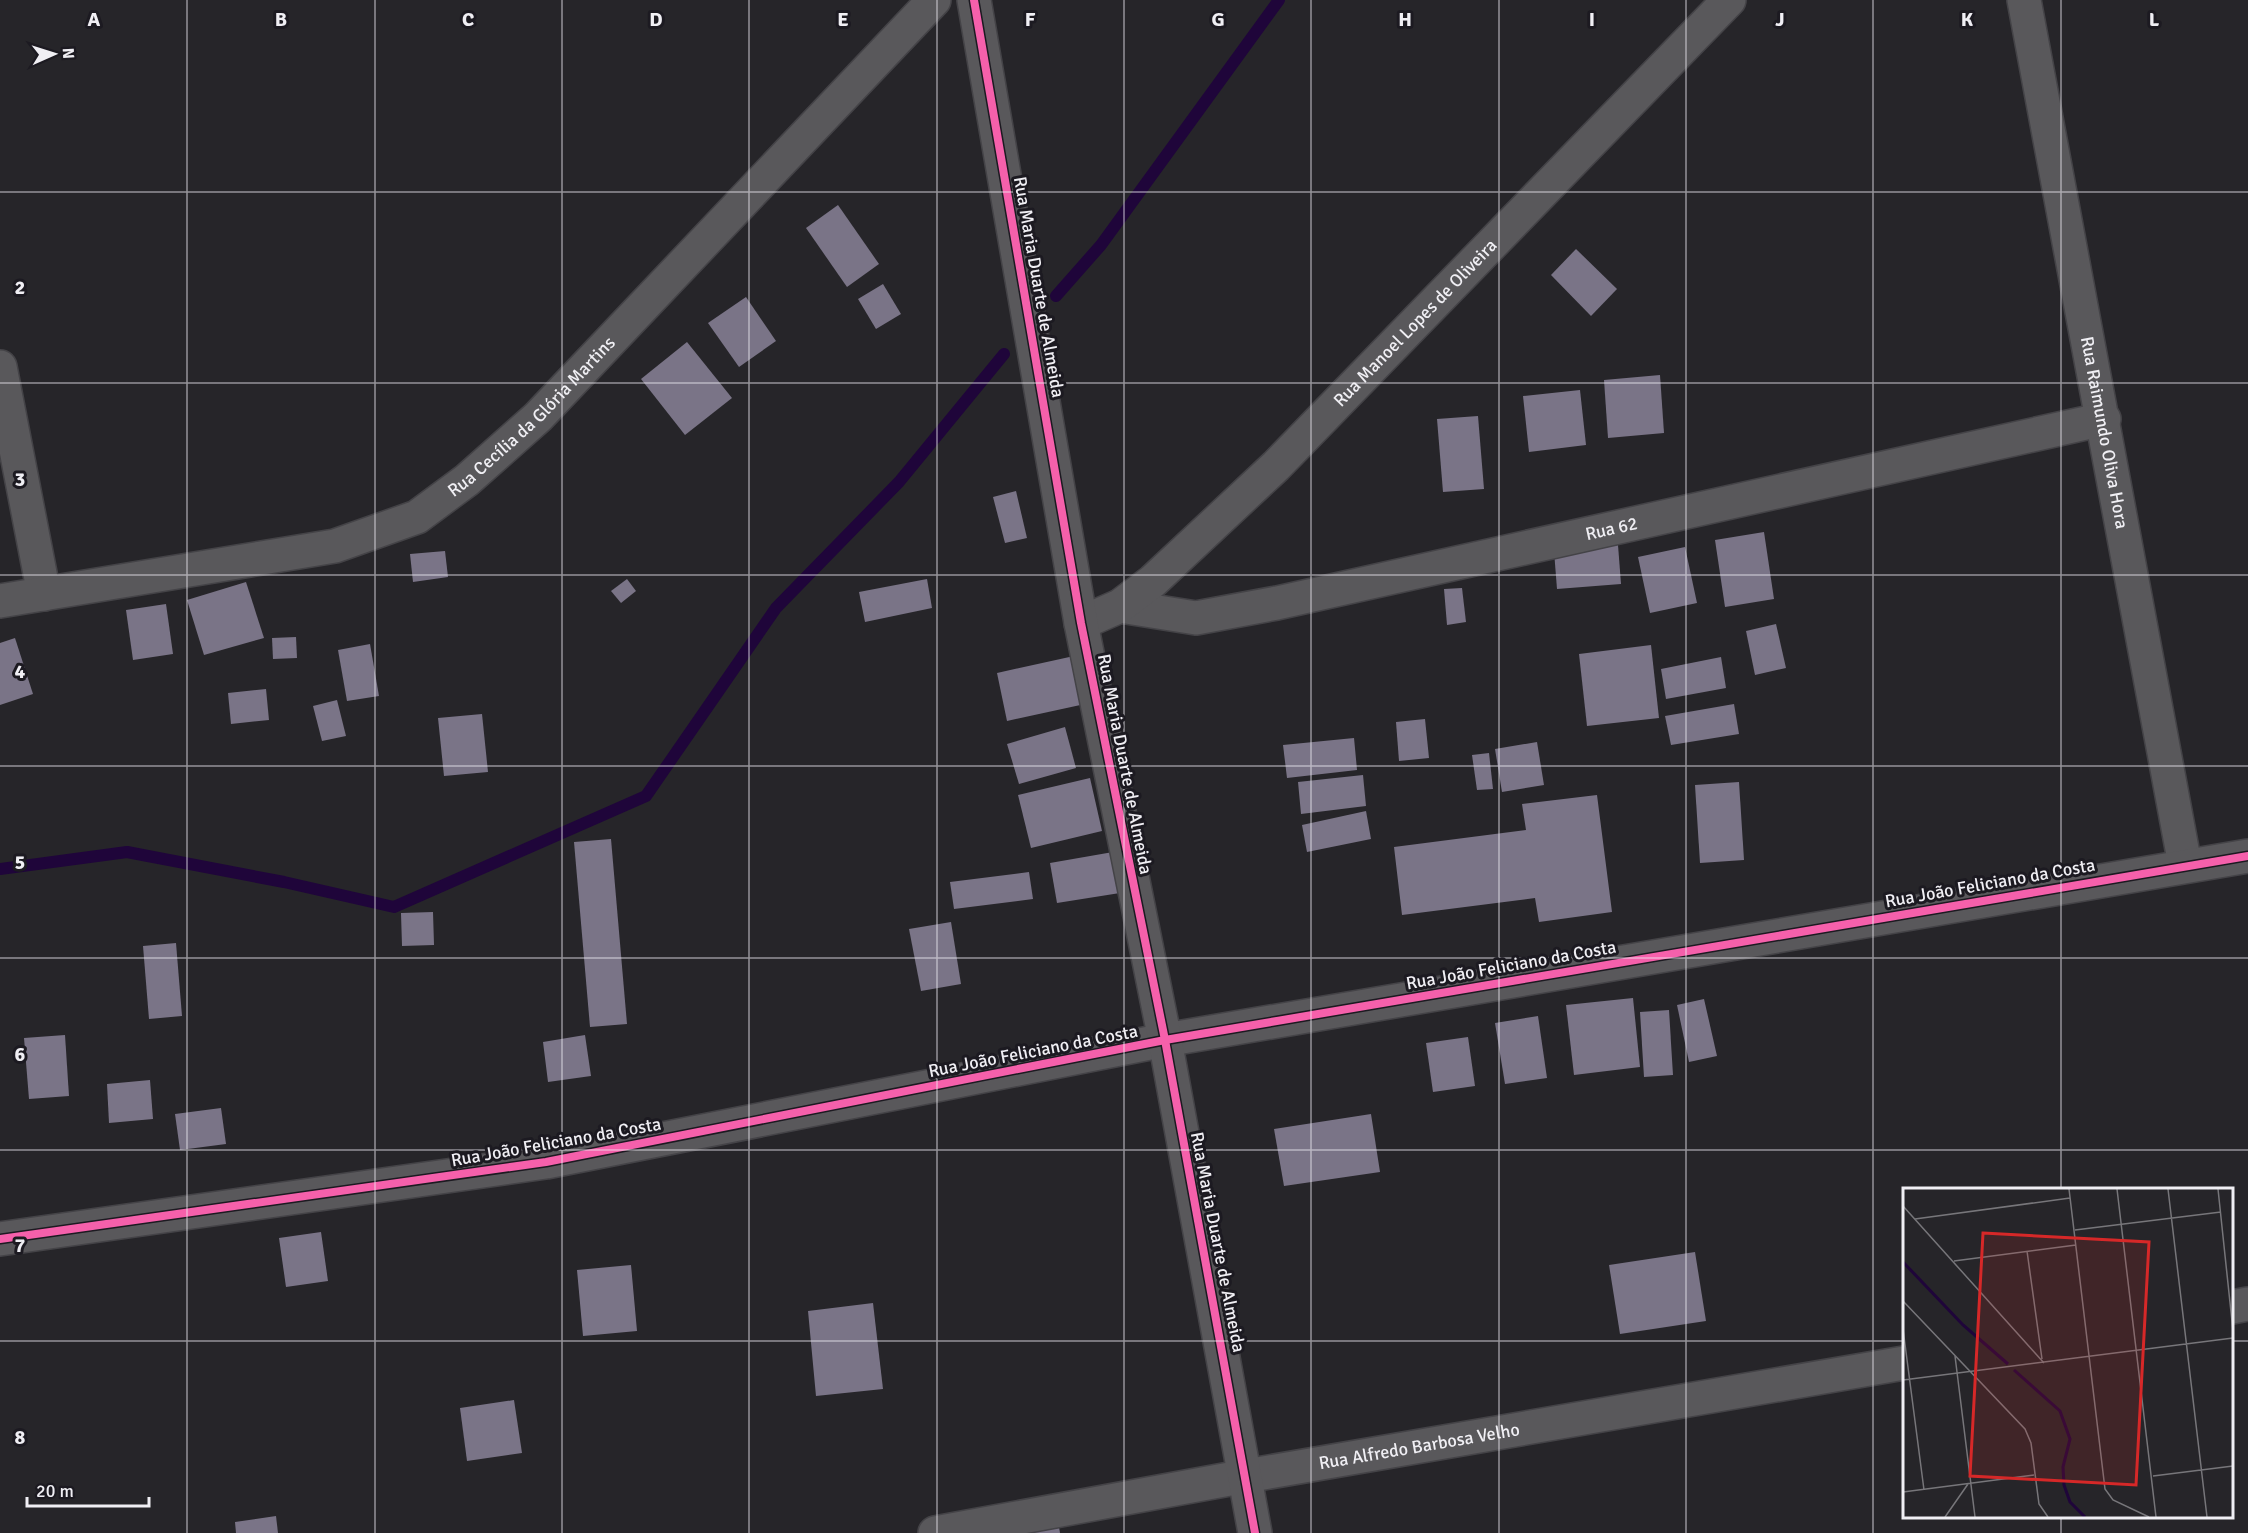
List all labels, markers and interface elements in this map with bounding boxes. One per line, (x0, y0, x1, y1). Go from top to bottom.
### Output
text: A (88, 7, 101, 32)
text: B (275, 7, 287, 32)
text: C (462, 7, 474, 32)
text: D (649, 7, 663, 32)
text: E (837, 7, 849, 32)
text: F (1025, 7, 1036, 32)
text: G (1211, 7, 1225, 32)
text: H (1398, 7, 1412, 32)
text: I (1589, 7, 1595, 32)
text: J (1775, 7, 1785, 32)
text: K (1961, 7, 1974, 32)
text: L (2149, 7, 2160, 32)
north arrow (24, 24, 84, 84)
text: N (58, 47, 78, 59)
street label: Rua Maria Duarte de Almeida (1009, 175, 1069, 399)
street label: Rua Manoel Lopes de Oliveira (1329, 234, 1502, 411)
text: 2 (15, 275, 25, 300)
street label: Rua Cecília da Glória Martins (443, 332, 620, 502)
street label: Rua Raimundo Oliva Hora (2076, 335, 2133, 531)
text: 3 (15, 467, 25, 492)
street label: Rua 62 (1583, 512, 1640, 545)
street label: Rua Maria Duarte de Almeida (1093, 652, 1157, 876)
text: 4 (15, 659, 26, 684)
text: 5 (15, 850, 25, 875)
street label: Rua João Feliciano da Costa (1883, 854, 2097, 912)
street label: Rua João Feliciano da Costa (1404, 936, 1618, 994)
street label: Rua João Feliciano da Costa (926, 1020, 1140, 1082)
text: 6 (15, 1042, 26, 1067)
street label: Rua João Feliciano da Costa (449, 1113, 663, 1171)
street label: Rua Maria Duarte de Almeida (1186, 1130, 1250, 1354)
inset map (1903, 1188, 2233, 1518)
text: 7 (15, 1233, 26, 1258)
street label: Rua Alfredo Barbosa Velho (1317, 1418, 1521, 1474)
text: 8 (15, 1425, 26, 1450)
scale bar (27, 1470, 148, 1508)
text: 20 m (36, 1480, 74, 1502)

